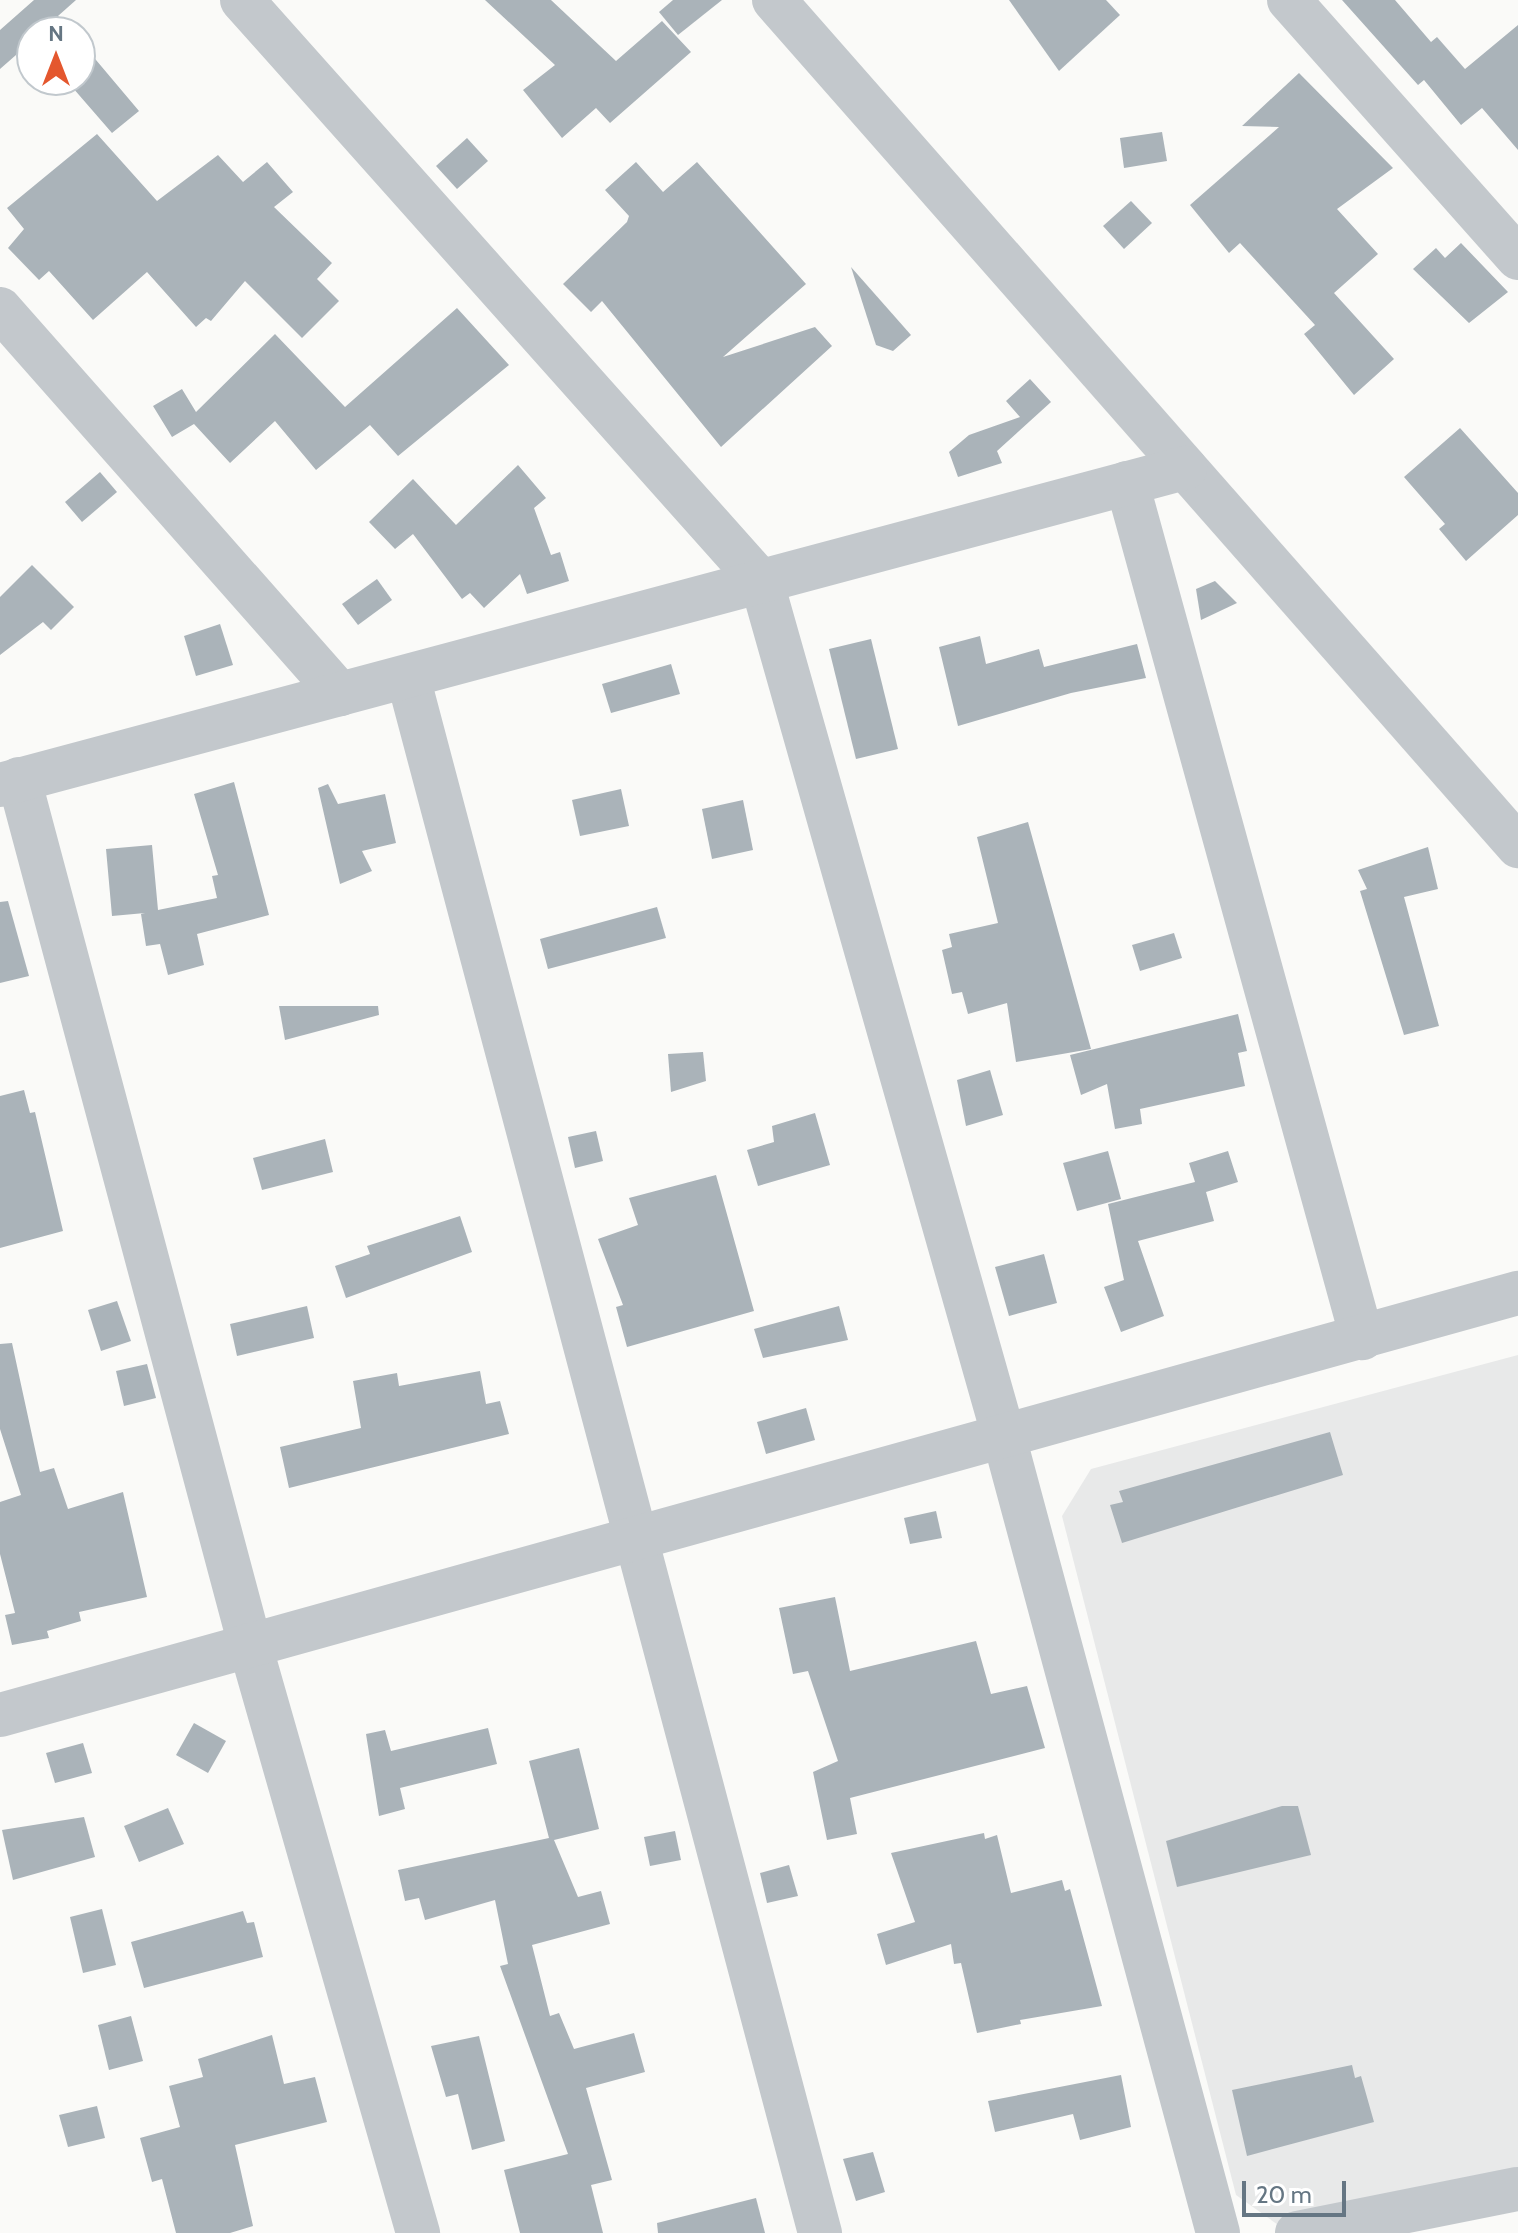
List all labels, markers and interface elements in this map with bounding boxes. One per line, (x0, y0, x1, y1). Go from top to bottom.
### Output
north arrow (16, 16, 96, 96)
text: N (48, 20, 64, 47)
scale bar (1246, 2165, 1350, 2215)
text: 20 m (1256, 2180, 1312, 2209)

